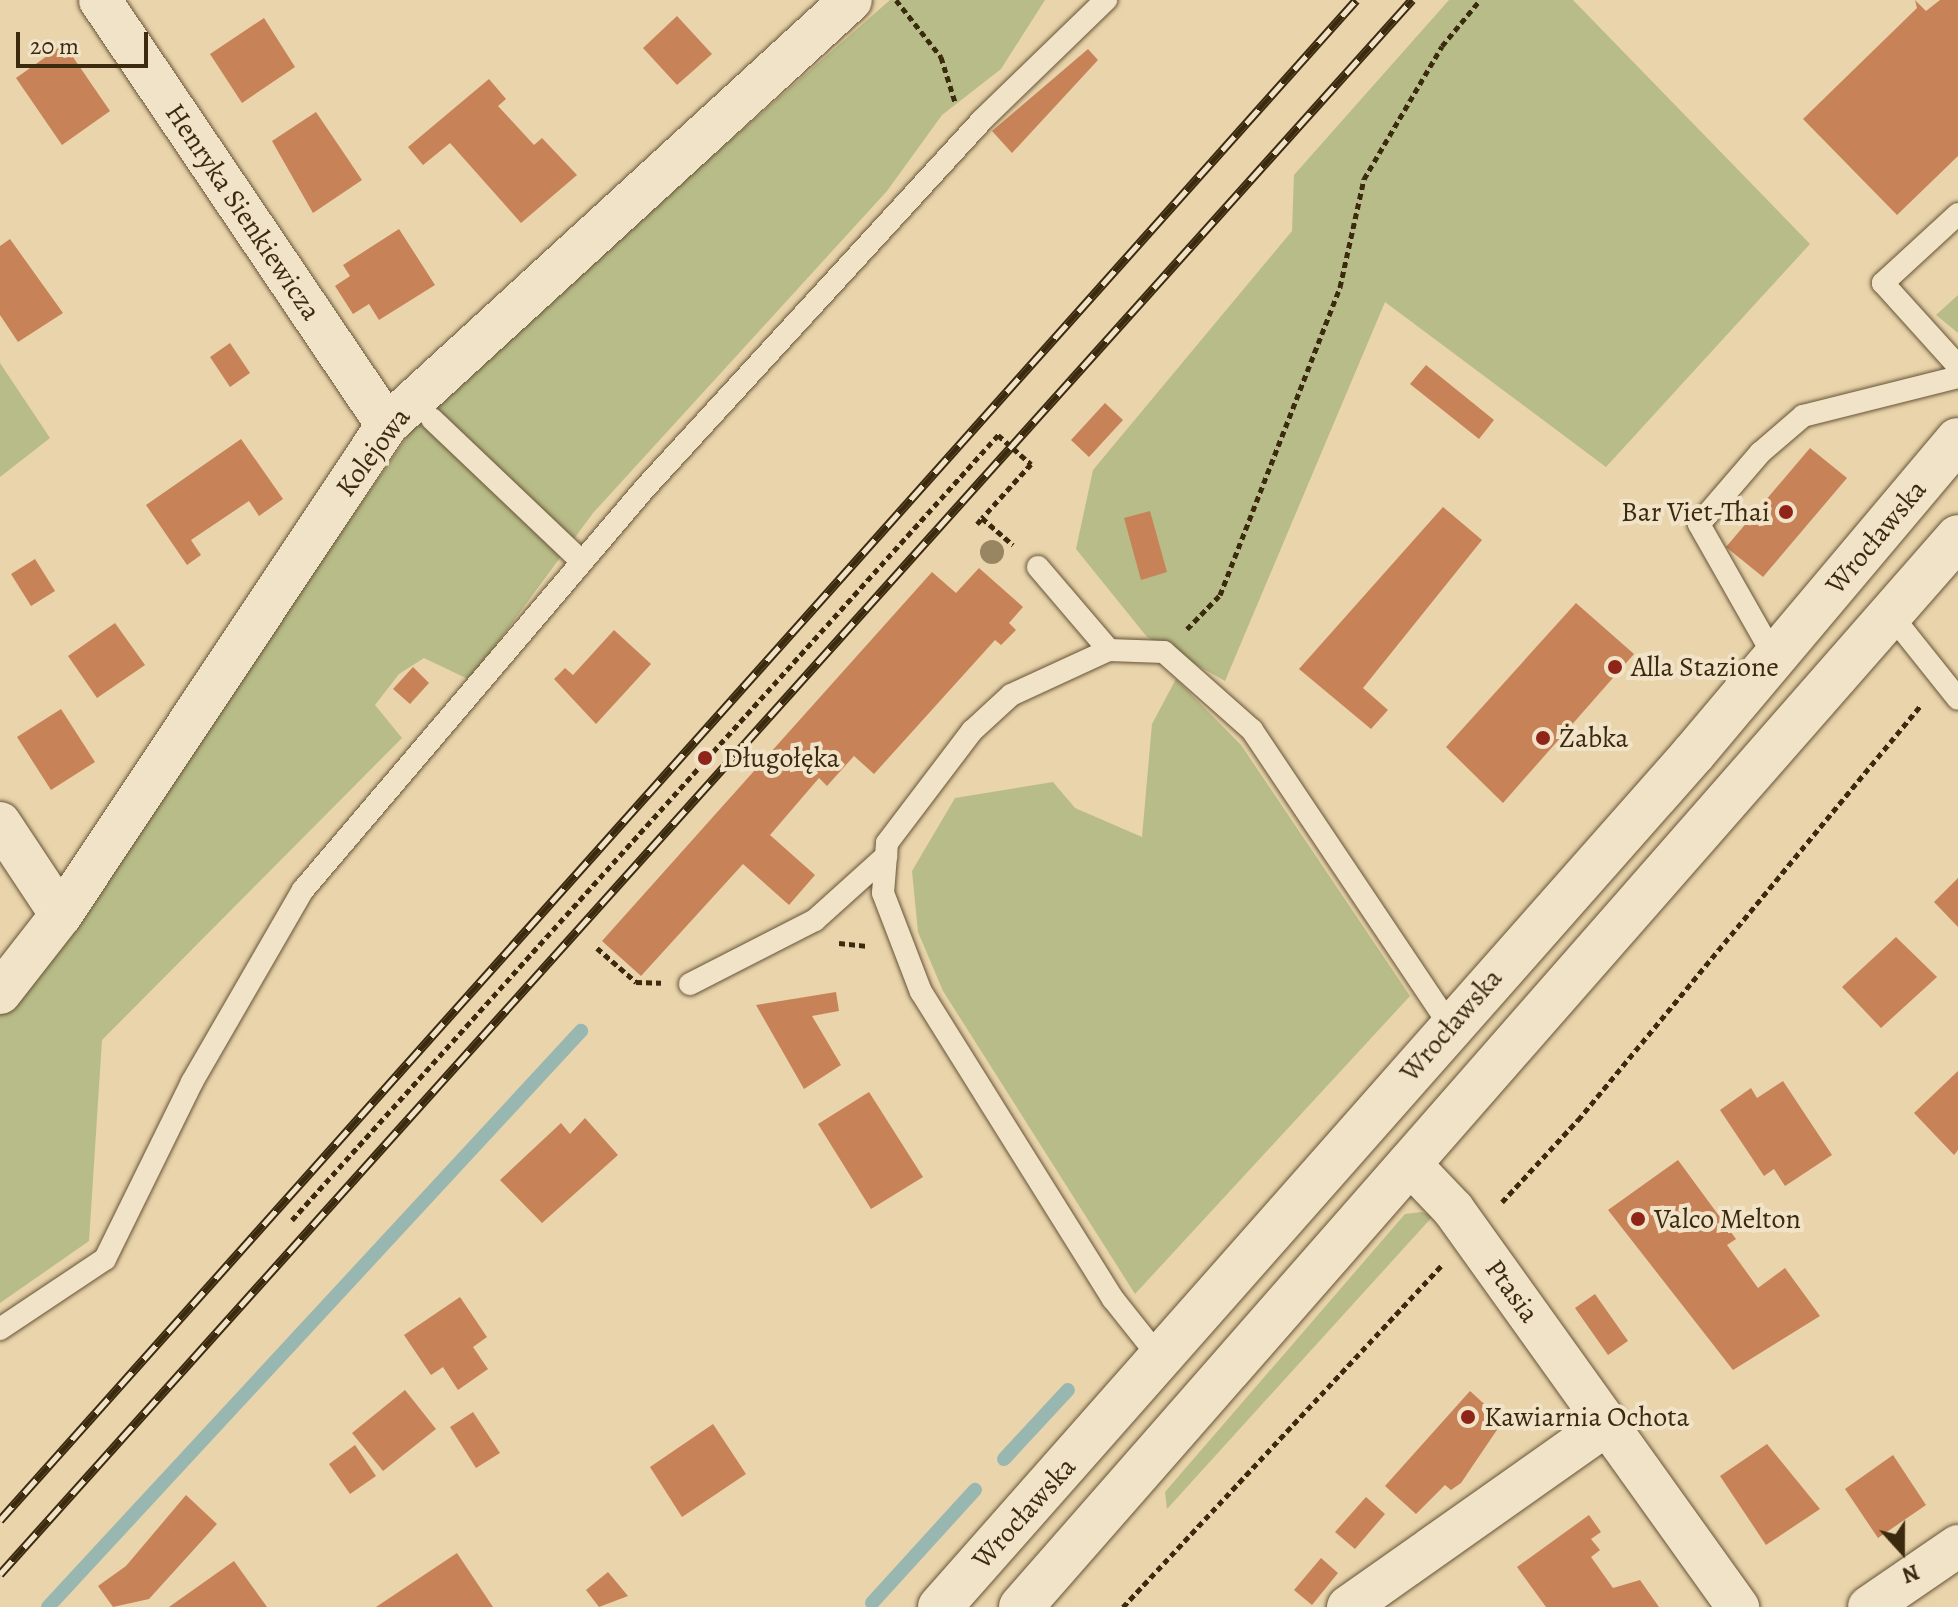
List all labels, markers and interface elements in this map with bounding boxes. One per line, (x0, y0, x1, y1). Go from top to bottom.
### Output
scale bar (20, 16, 152, 66)
text: 20 m (30, 30, 79, 62)
street label: Henryka Sienkiewicza (158, 97, 328, 327)
street label: Kolejowa (329, 401, 417, 503)
street label: Wrocławska (1819, 473, 1933, 601)
place label: Bar Viet-Thai (1621, 495, 1770, 529)
marker: Bar Viet-Thai (1777, 503, 1795, 521)
place label: Alla Stazione (1631, 650, 1779, 684)
marker: Alla Stazione (1606, 658, 1624, 676)
place label: Żabka (1559, 721, 1629, 755)
marker: Żabka (1534, 729, 1552, 747)
place label: Długołęka (723, 741, 840, 775)
marker: Długołęka (694, 747, 716, 769)
street label: Wrocławska (1393, 962, 1509, 1088)
place label: Valco Melton (1654, 1202, 1801, 1236)
marker: Valco Melton (1629, 1210, 1647, 1228)
street label: Ptasia (1478, 1253, 1546, 1329)
place label: Kawiarnia Ochota (1484, 1400, 1689, 1434)
marker: Kawiarnia Ochota (1459, 1408, 1477, 1426)
street label: Wrocławska (965, 1450, 1083, 1576)
north arrow (1862, 1511, 1942, 1591)
text: N (1898, 1557, 1923, 1590)

